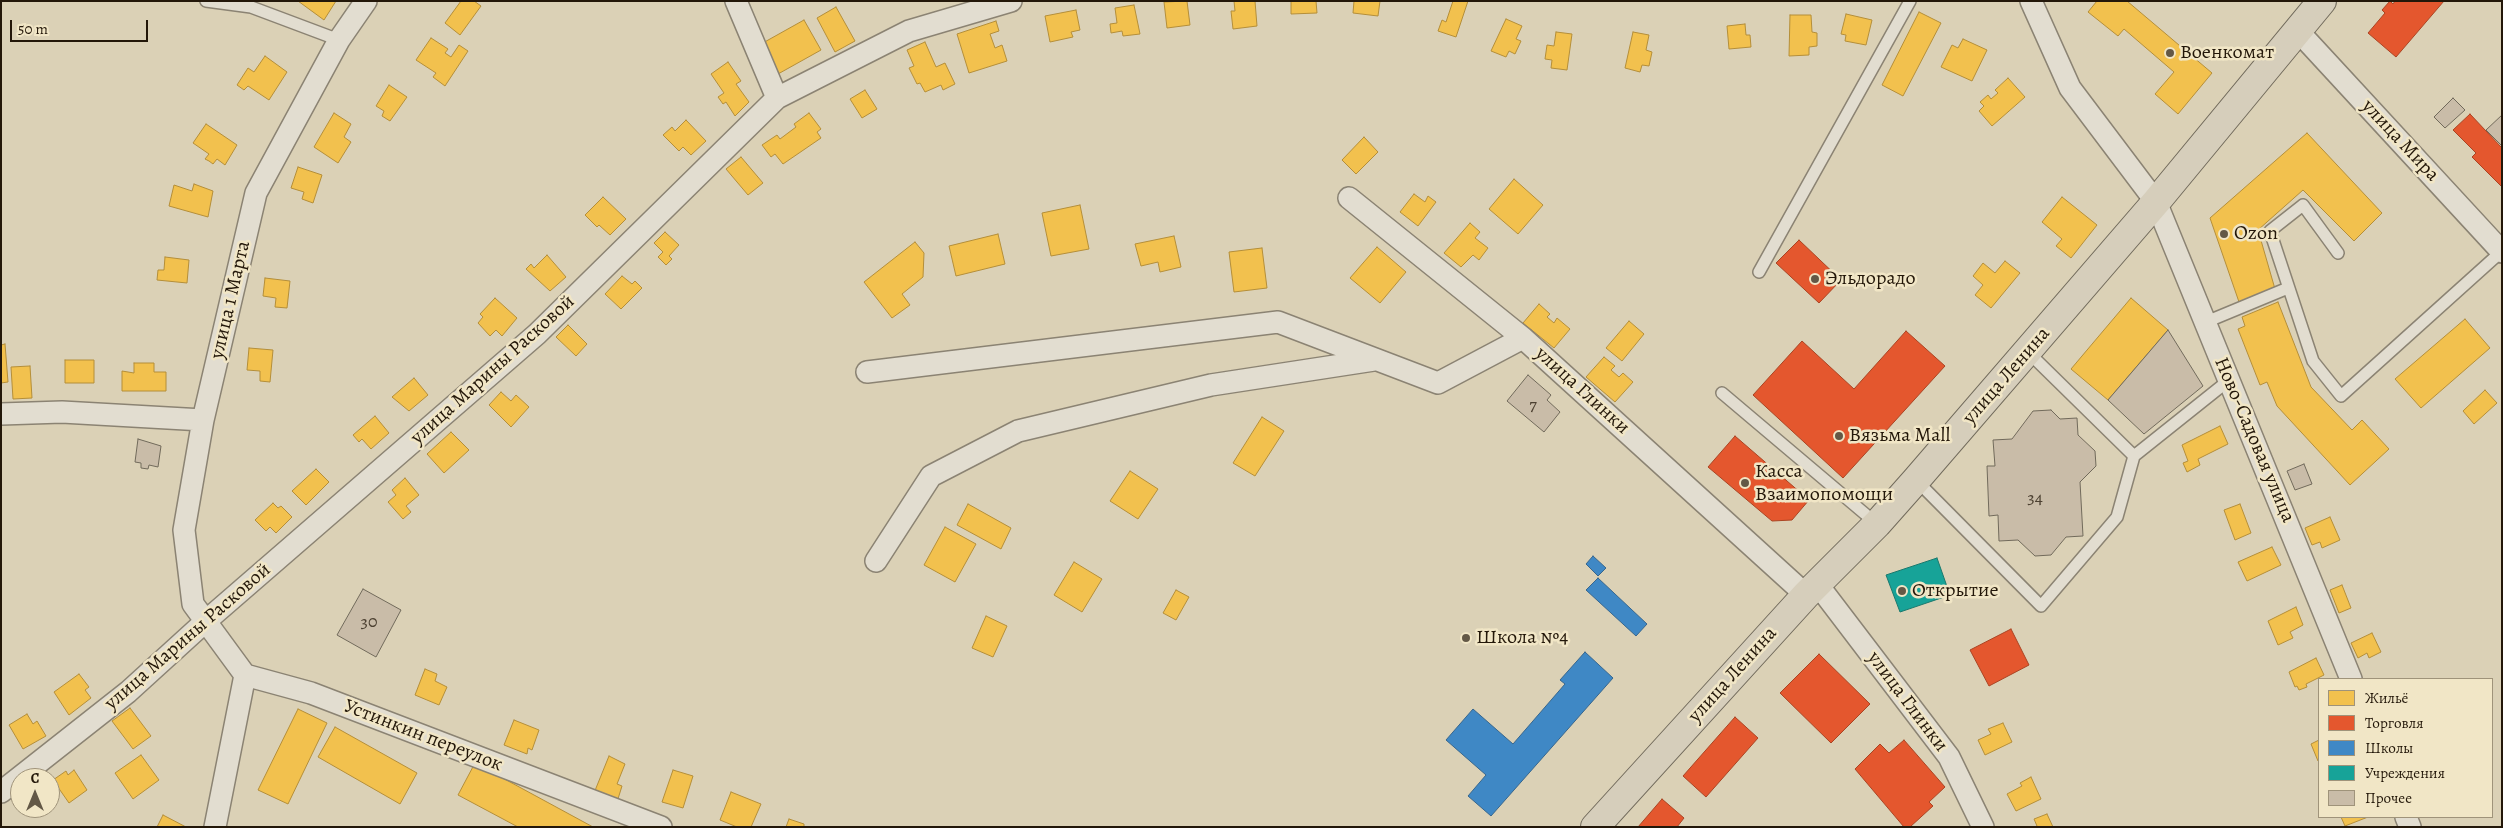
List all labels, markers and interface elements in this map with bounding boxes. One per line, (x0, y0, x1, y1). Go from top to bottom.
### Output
scale bar (12, 10, 150, 42)
text: 50 m (18, 19, 48, 39)
place label: Военкомат (2180, 41, 2274, 65)
marker: Военкомат (2164, 47, 2176, 59)
street label: улица Мира (2356, 95, 2444, 187)
place label: Ozon (2234, 222, 2278, 246)
marker: Ozon (2218, 228, 2230, 240)
street label: улица 1 Марта (206, 239, 256, 361)
place label: Эльдорадо (1825, 267, 1916, 291)
marker: Эльдорадо (1809, 273, 1821, 285)
street label: улица Марины Расковой (406, 290, 580, 450)
street label: улица Ленина (1958, 322, 2056, 430)
street label: улица Глинки (1530, 342, 1634, 440)
street label: Ново-Садовая улица (2208, 354, 2300, 526)
house number: 7 (1529, 395, 1537, 417)
place label: Вязьма Mall (1849, 424, 1950, 448)
marker: Вязьма Mall (1833, 430, 1845, 442)
place label: Касса Взаимопомощи (1755, 460, 1893, 507)
marker: Касса Взаимопомощи (1739, 477, 1751, 489)
house number: 34 (2027, 488, 2043, 510)
street label: улица Марины Расковой (100, 558, 276, 716)
place label: Открытие (1912, 579, 1999, 603)
marker: Открытие (1896, 585, 1908, 597)
house number: 30 (360, 612, 378, 634)
street label: улица Ленина (1684, 622, 1782, 728)
place label: Школа №4 (1476, 626, 1568, 650)
marker: Школа №4 (1460, 632, 1472, 644)
street label: улица Глинки (1862, 647, 1952, 757)
legend (2318, 678, 2493, 818)
text: Жильё (2365, 688, 2408, 708)
street label: Устинкин переулок (340, 695, 506, 777)
text: Торговля (2365, 713, 2423, 733)
text: Школы (2365, 738, 2413, 758)
text: Учреждения (2365, 763, 2445, 783)
north arrow (10, 768, 60, 818)
text: С (31, 769, 39, 788)
text: Прочее (2365, 788, 2412, 808)

